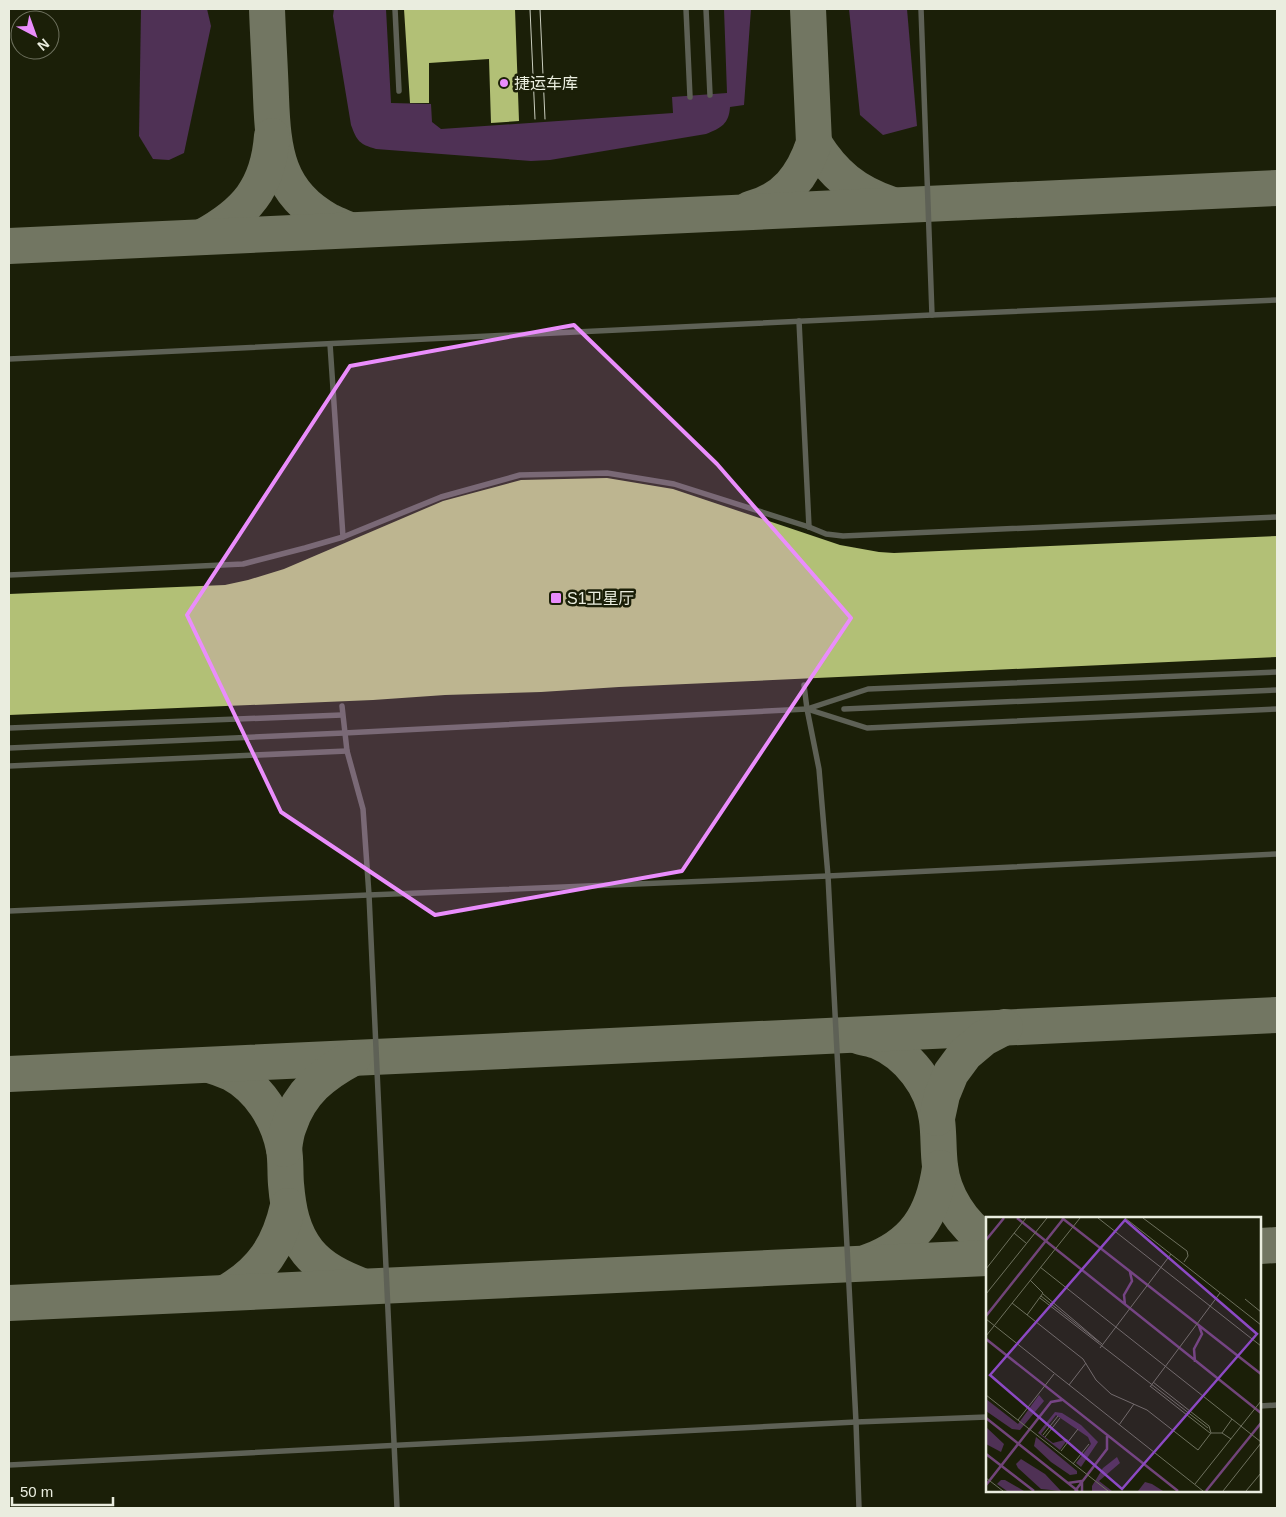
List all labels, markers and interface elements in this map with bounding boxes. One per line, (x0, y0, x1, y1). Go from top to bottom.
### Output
north arrow (10, 10, 60, 60)
text: N (34, 35, 53, 54)
place label: 捷运车库 (514, 75, 578, 92)
marker: 捷运车库 (498, 77, 510, 89)
place label: S1卫星厅 (567, 590, 635, 607)
marker: S1卫星厅 (549, 591, 563, 605)
inset map (986, 1217, 1261, 1492)
scale bar (12, 1474, 114, 1506)
text: 50 m (20, 1483, 53, 1500)

